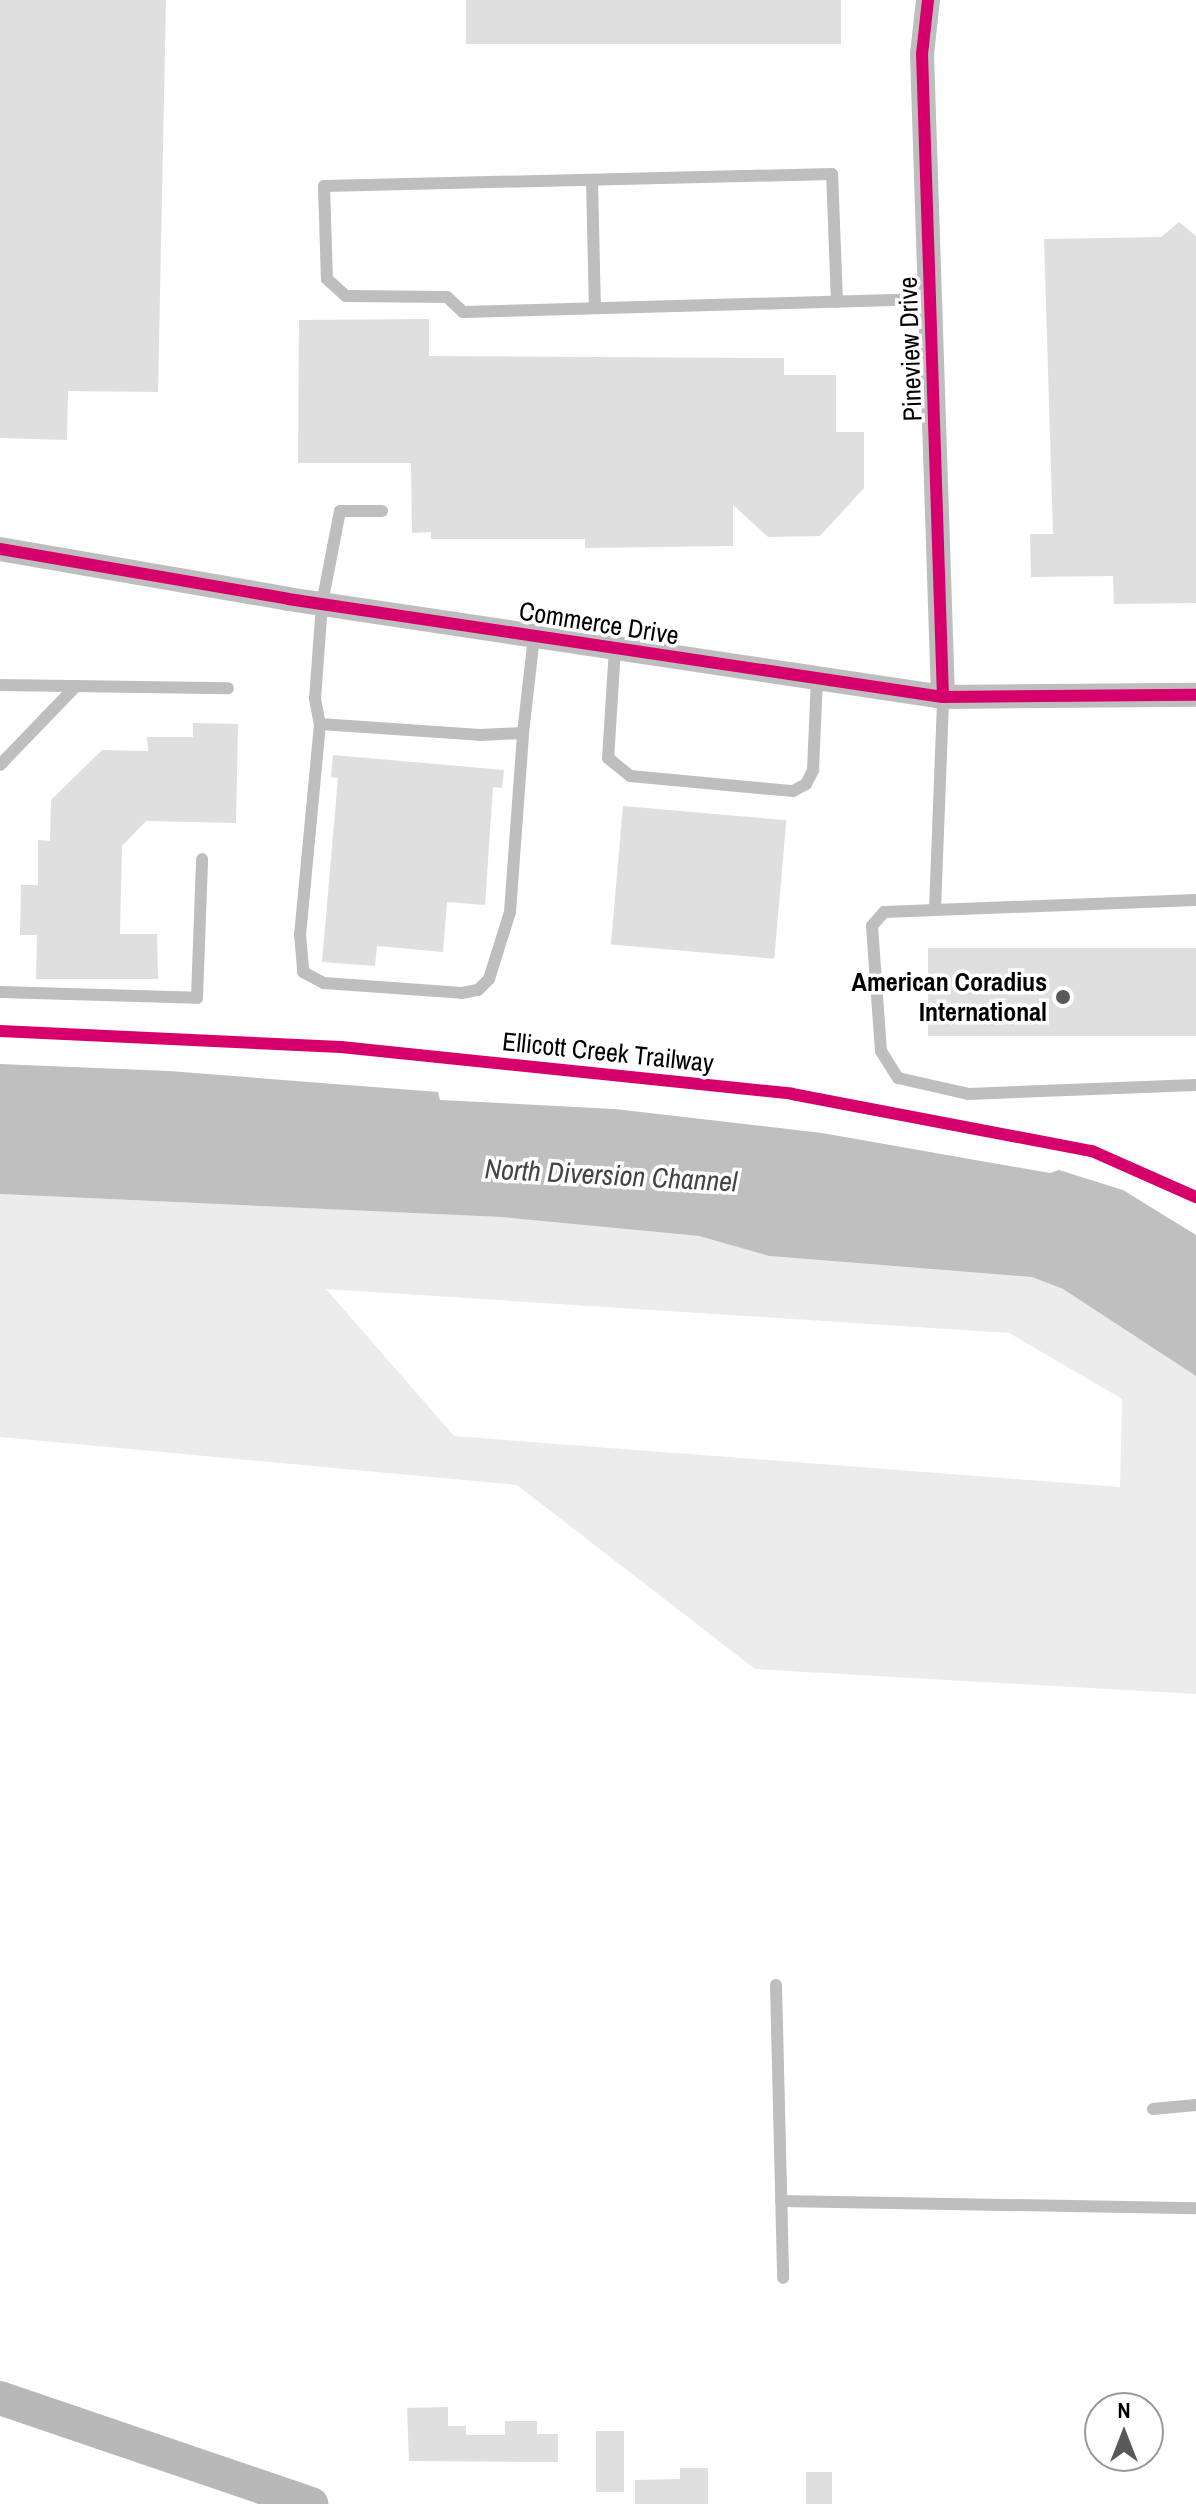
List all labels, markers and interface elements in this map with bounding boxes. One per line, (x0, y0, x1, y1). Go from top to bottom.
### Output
street label: Pineview Drive (892, 276, 928, 422)
street label: Commerce Drive (517, 595, 681, 651)
place label: American Coradius International (852, 966, 1047, 1028)
marker: American Coradius International (1054, 988, 1072, 1006)
street label: Ellicott Creek Trailway (501, 1025, 715, 1079)
water label: North Diversion Channel (484, 1152, 738, 1198)
north arrow (1084, 2392, 1164, 2472)
text: N (1117, 2395, 1131, 2425)

